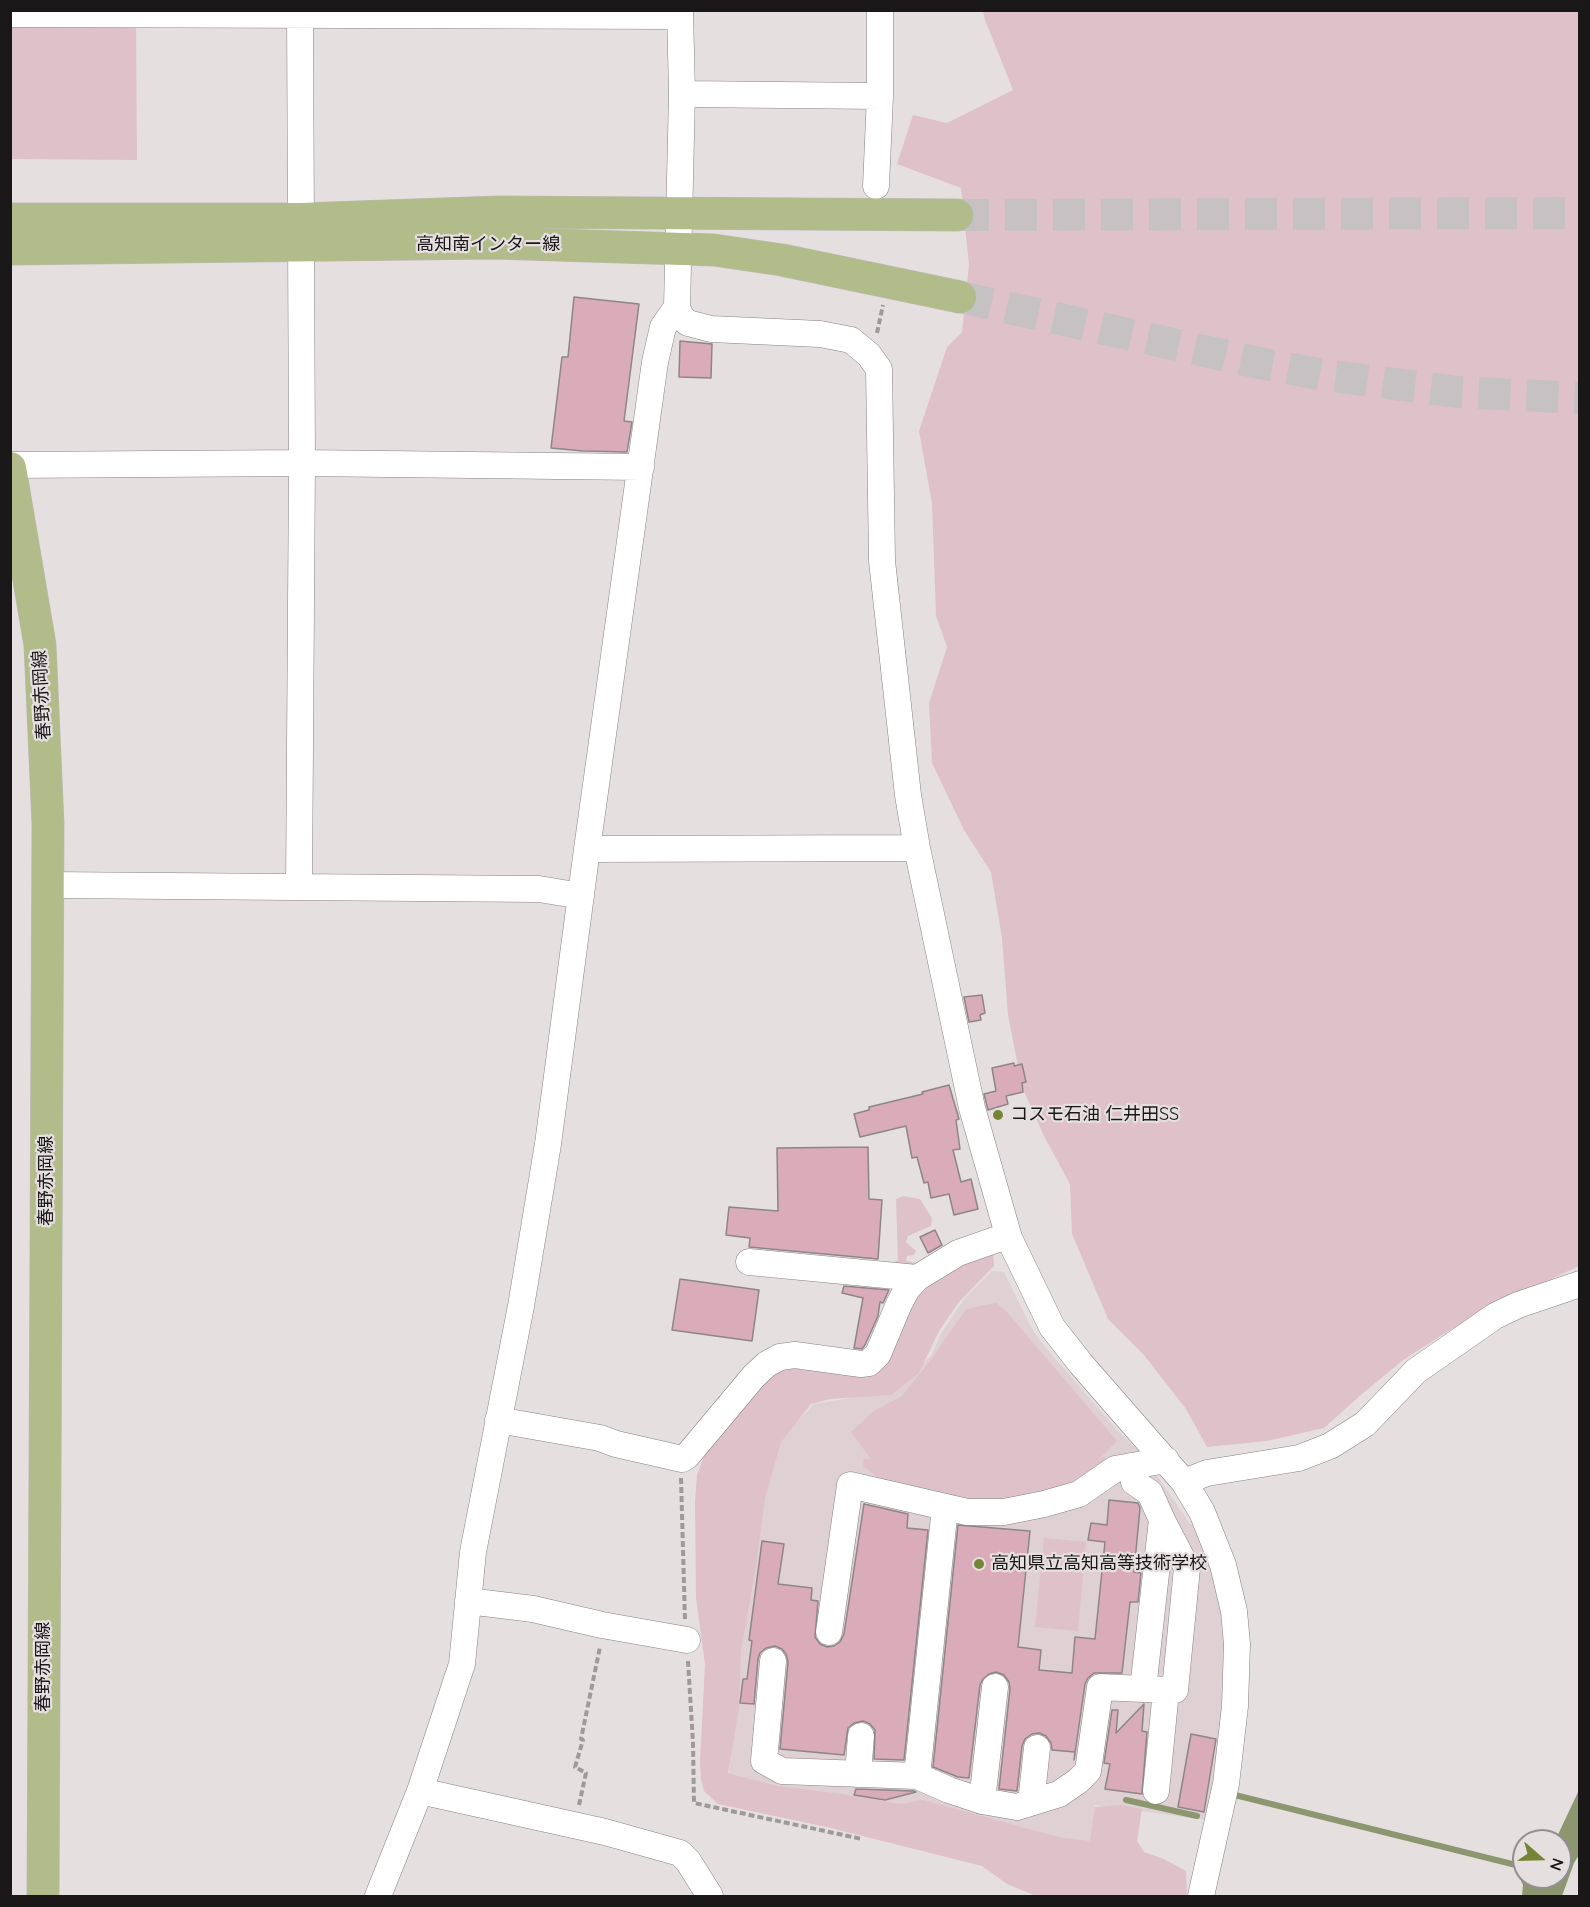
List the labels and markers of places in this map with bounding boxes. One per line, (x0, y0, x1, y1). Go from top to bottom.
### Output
place label: コスモ石油 仁井田SS (1010, 1104, 1179, 1126)
marker: コスモ石油 仁井田SS (991, 1108, 1005, 1122)
place label: 高知県立高知高等技術学校 (991, 1553, 1207, 1575)
marker: 高知県立高知高等技術学校 (972, 1557, 986, 1571)

